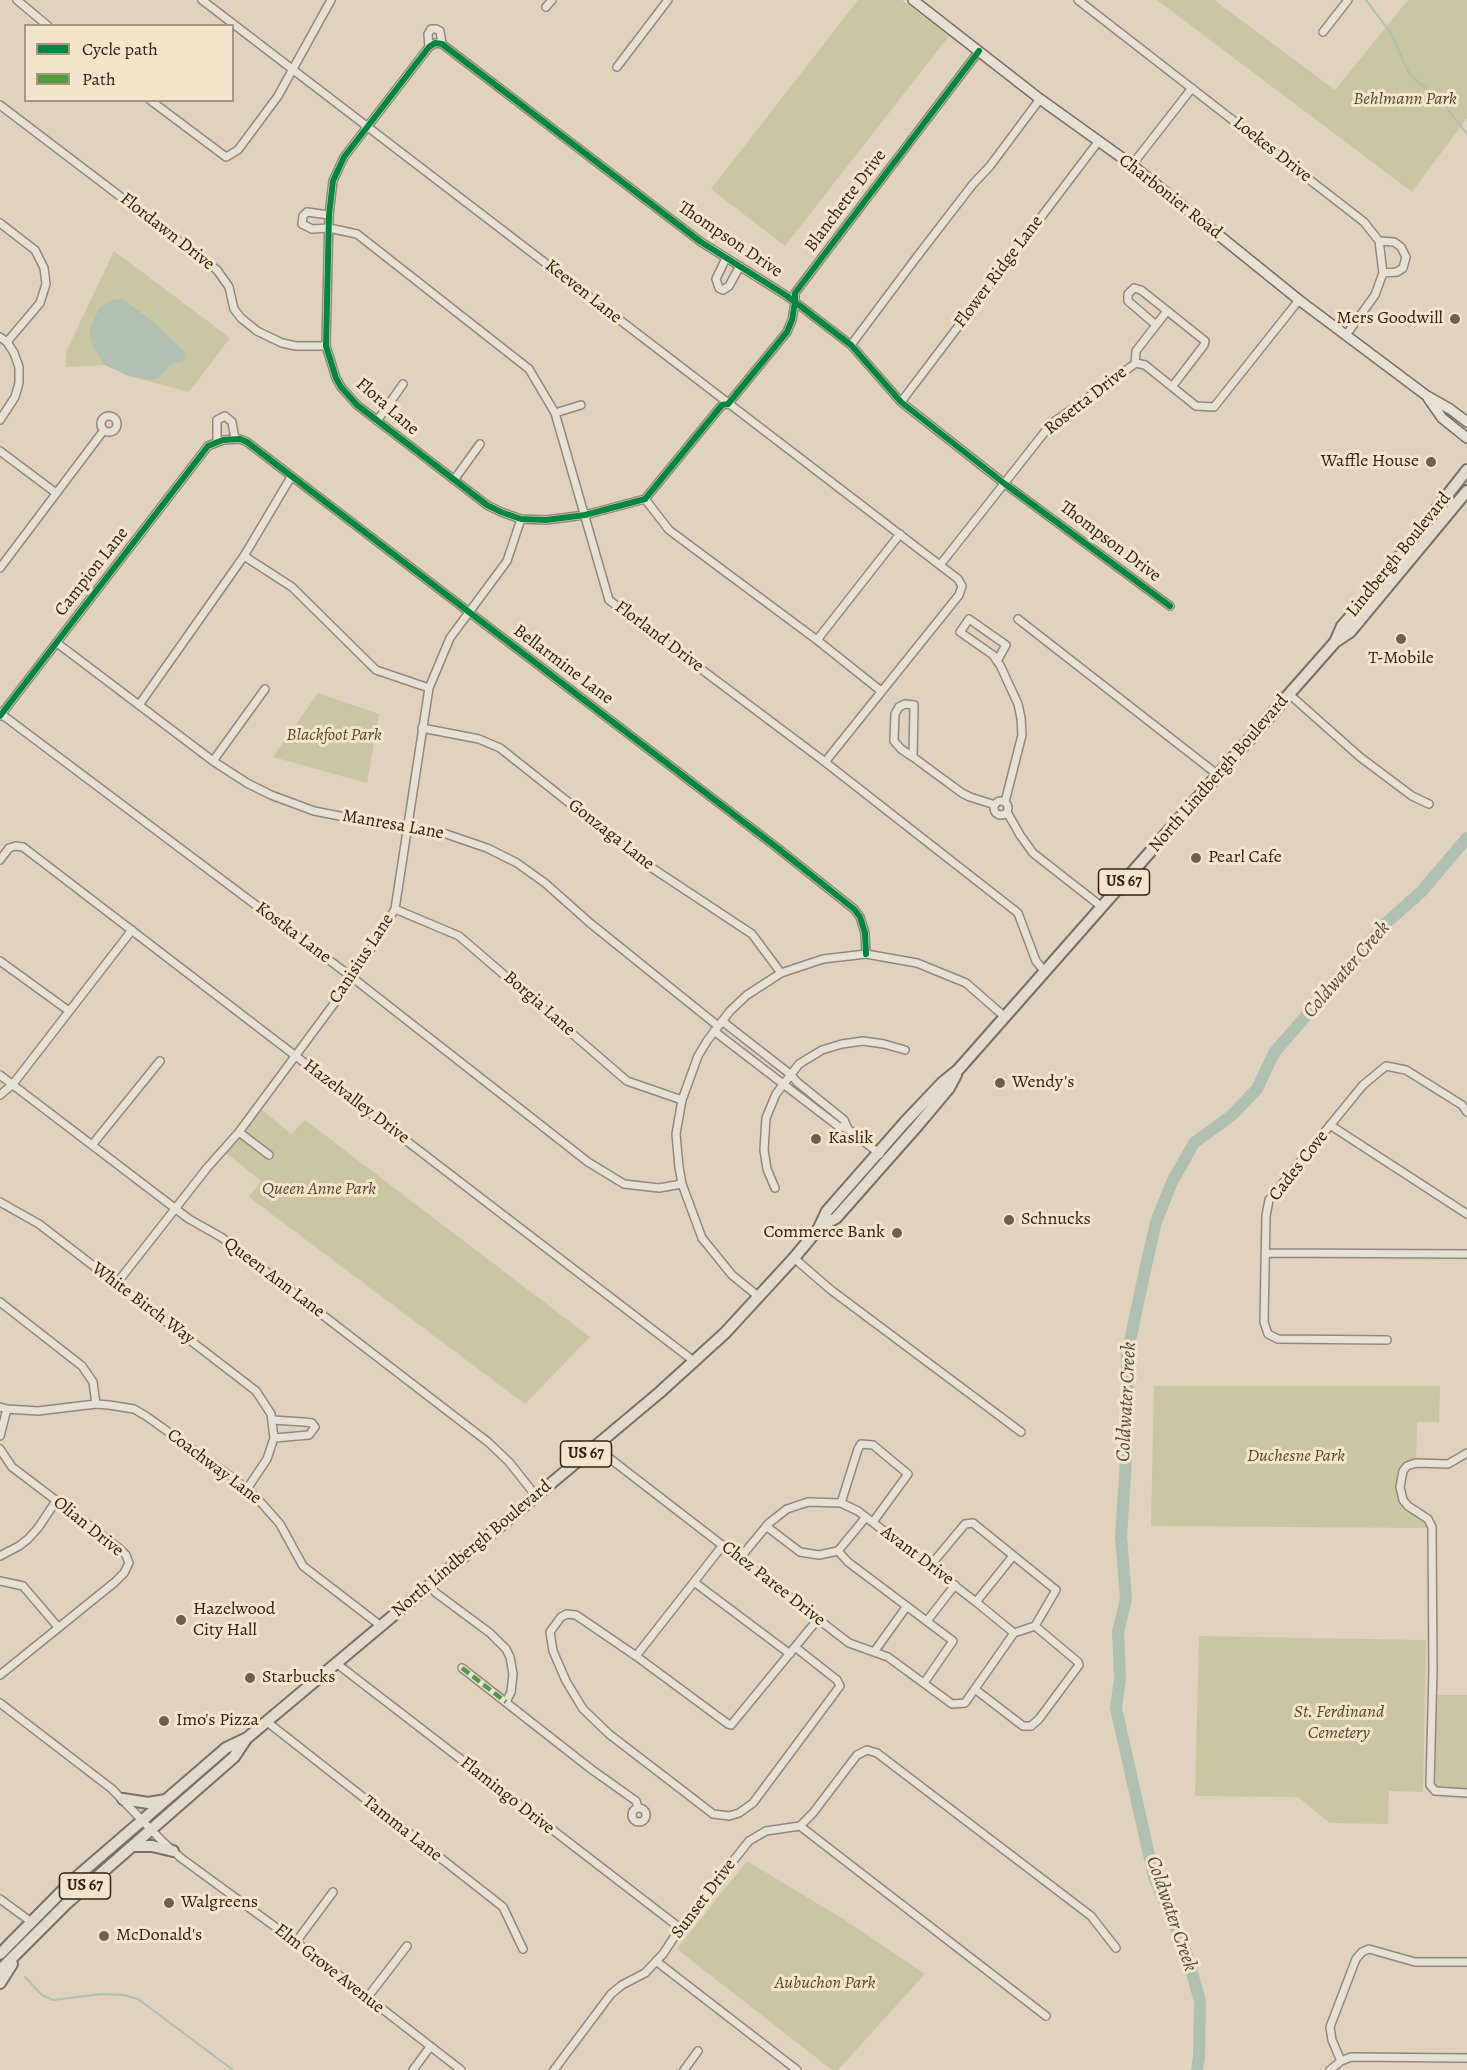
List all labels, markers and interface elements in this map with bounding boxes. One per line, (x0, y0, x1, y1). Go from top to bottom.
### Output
legend (24, 24, 234, 102)
text: Cycle path (82, 37, 158, 61)
text: Path (82, 67, 116, 91)
park label: Behlmann Park (1353, 89, 1457, 111)
street label: Loekes Drive (1228, 113, 1316, 187)
street label: Blanchette Drive (800, 146, 892, 256)
street label: Charbonier Road (1114, 150, 1226, 244)
street label: Flordawn Drive (116, 189, 218, 275)
street label: Thompson Drive (674, 197, 786, 283)
street label: Flower Ridge Lane (950, 212, 1048, 332)
street label: Keeven Lane (540, 255, 626, 329)
place label: Mers Goodwill (1337, 308, 1443, 330)
marker: Mers Goodwill (1448, 312, 1462, 326)
street label: Rosetta Drive (1040, 362, 1132, 440)
street label: Flora Lane (351, 374, 423, 440)
place label: Waffle House (1321, 451, 1419, 473)
marker: Waffle House (1424, 455, 1438, 469)
street label: Lindbergh Boulevard (1342, 488, 1456, 622)
street label: Thompson Drive (1055, 497, 1165, 587)
street label: Campion Lane (51, 523, 133, 621)
street label: Florland Drive (610, 597, 708, 677)
street label: Bellarmine Lane (509, 620, 617, 710)
marker: T-Mobile (1394, 632, 1408, 646)
place label: T-Mobile (1368, 648, 1434, 670)
street label: North Lindbergh Boulevard (1145, 691, 1293, 857)
park label: Blackfoot Park (286, 725, 382, 747)
street label: Gonzaga Lane (564, 795, 658, 875)
street label: Manresa Lane (341, 805, 445, 845)
place label: Pearl Cafe (1208, 847, 1282, 869)
marker: Pearl Cafe (1189, 851, 1203, 865)
road number: US 67 (1098, 869, 1150, 895)
street label: Kostka Lane (251, 898, 335, 968)
street label: Canisius Lane (325, 910, 399, 1008)
water label: Coldwater Creek (1298, 917, 1396, 1023)
street label: Borgia Lane (499, 967, 579, 1041)
street label: Hazelvalley Drive (299, 1055, 413, 1149)
place label: Wendy's (1012, 1072, 1075, 1094)
marker: Wendy's (993, 1076, 1007, 1090)
street label: Cades Cove (1265, 1126, 1333, 1206)
place label: Kaslik (828, 1128, 873, 1150)
marker: Kaslik (809, 1132, 823, 1146)
park label: Queen Anne Park (262, 1179, 376, 1201)
place label: Schnucks (1021, 1209, 1091, 1231)
marker: Schnucks (1002, 1213, 1016, 1227)
place label: Commerce Bank (763, 1222, 885, 1244)
marker: Commerce Bank (890, 1226, 904, 1240)
street label: Queen Ann Lane (219, 1233, 329, 1323)
street label: White Birch Way (87, 1258, 199, 1350)
water label: Coldwater Creek (1112, 1341, 1142, 1463)
street label: Coachway Lane (163, 1424, 265, 1510)
road number: US 67 (560, 1441, 612, 1467)
park label: Duchesne Park (1247, 1446, 1345, 1468)
street label: North Lindbergh Boulevard (388, 1476, 556, 1622)
street label: Olian Drive (49, 1492, 127, 1562)
street label: Avant Drive (876, 1521, 958, 1591)
street label: Chez Paree Drive (717, 1537, 829, 1631)
place label: Hazelwood City Hall (193, 1599, 275, 1642)
marker: Hazelwood City Hall (174, 1613, 188, 1627)
place label: Starbucks (262, 1667, 335, 1689)
marker: Starbucks (243, 1671, 257, 1685)
park label: St. Ferdinand Cemetery (1294, 1702, 1384, 1744)
place label: Imo's Pizza (176, 1710, 259, 1732)
marker: Imo's Pizza (157, 1714, 171, 1728)
street label: Flamingo Drive (455, 1752, 559, 1840)
street label: Tamma Lane (358, 1791, 446, 1867)
water label: Coldwater Creek (1140, 1853, 1202, 1975)
street label: Sunset Drive (667, 1855, 741, 1943)
road number: US 67 (60, 1873, 110, 1899)
place label: Walgreens (181, 1892, 258, 1914)
marker: Walgreens (162, 1896, 176, 1910)
street label: Elm Grove Avenue (270, 1919, 388, 2019)
place label: McDonald's (116, 1925, 202, 1947)
marker: McDonald's (97, 1929, 111, 1943)
park label: Aubuchon Park (775, 1973, 875, 1995)

